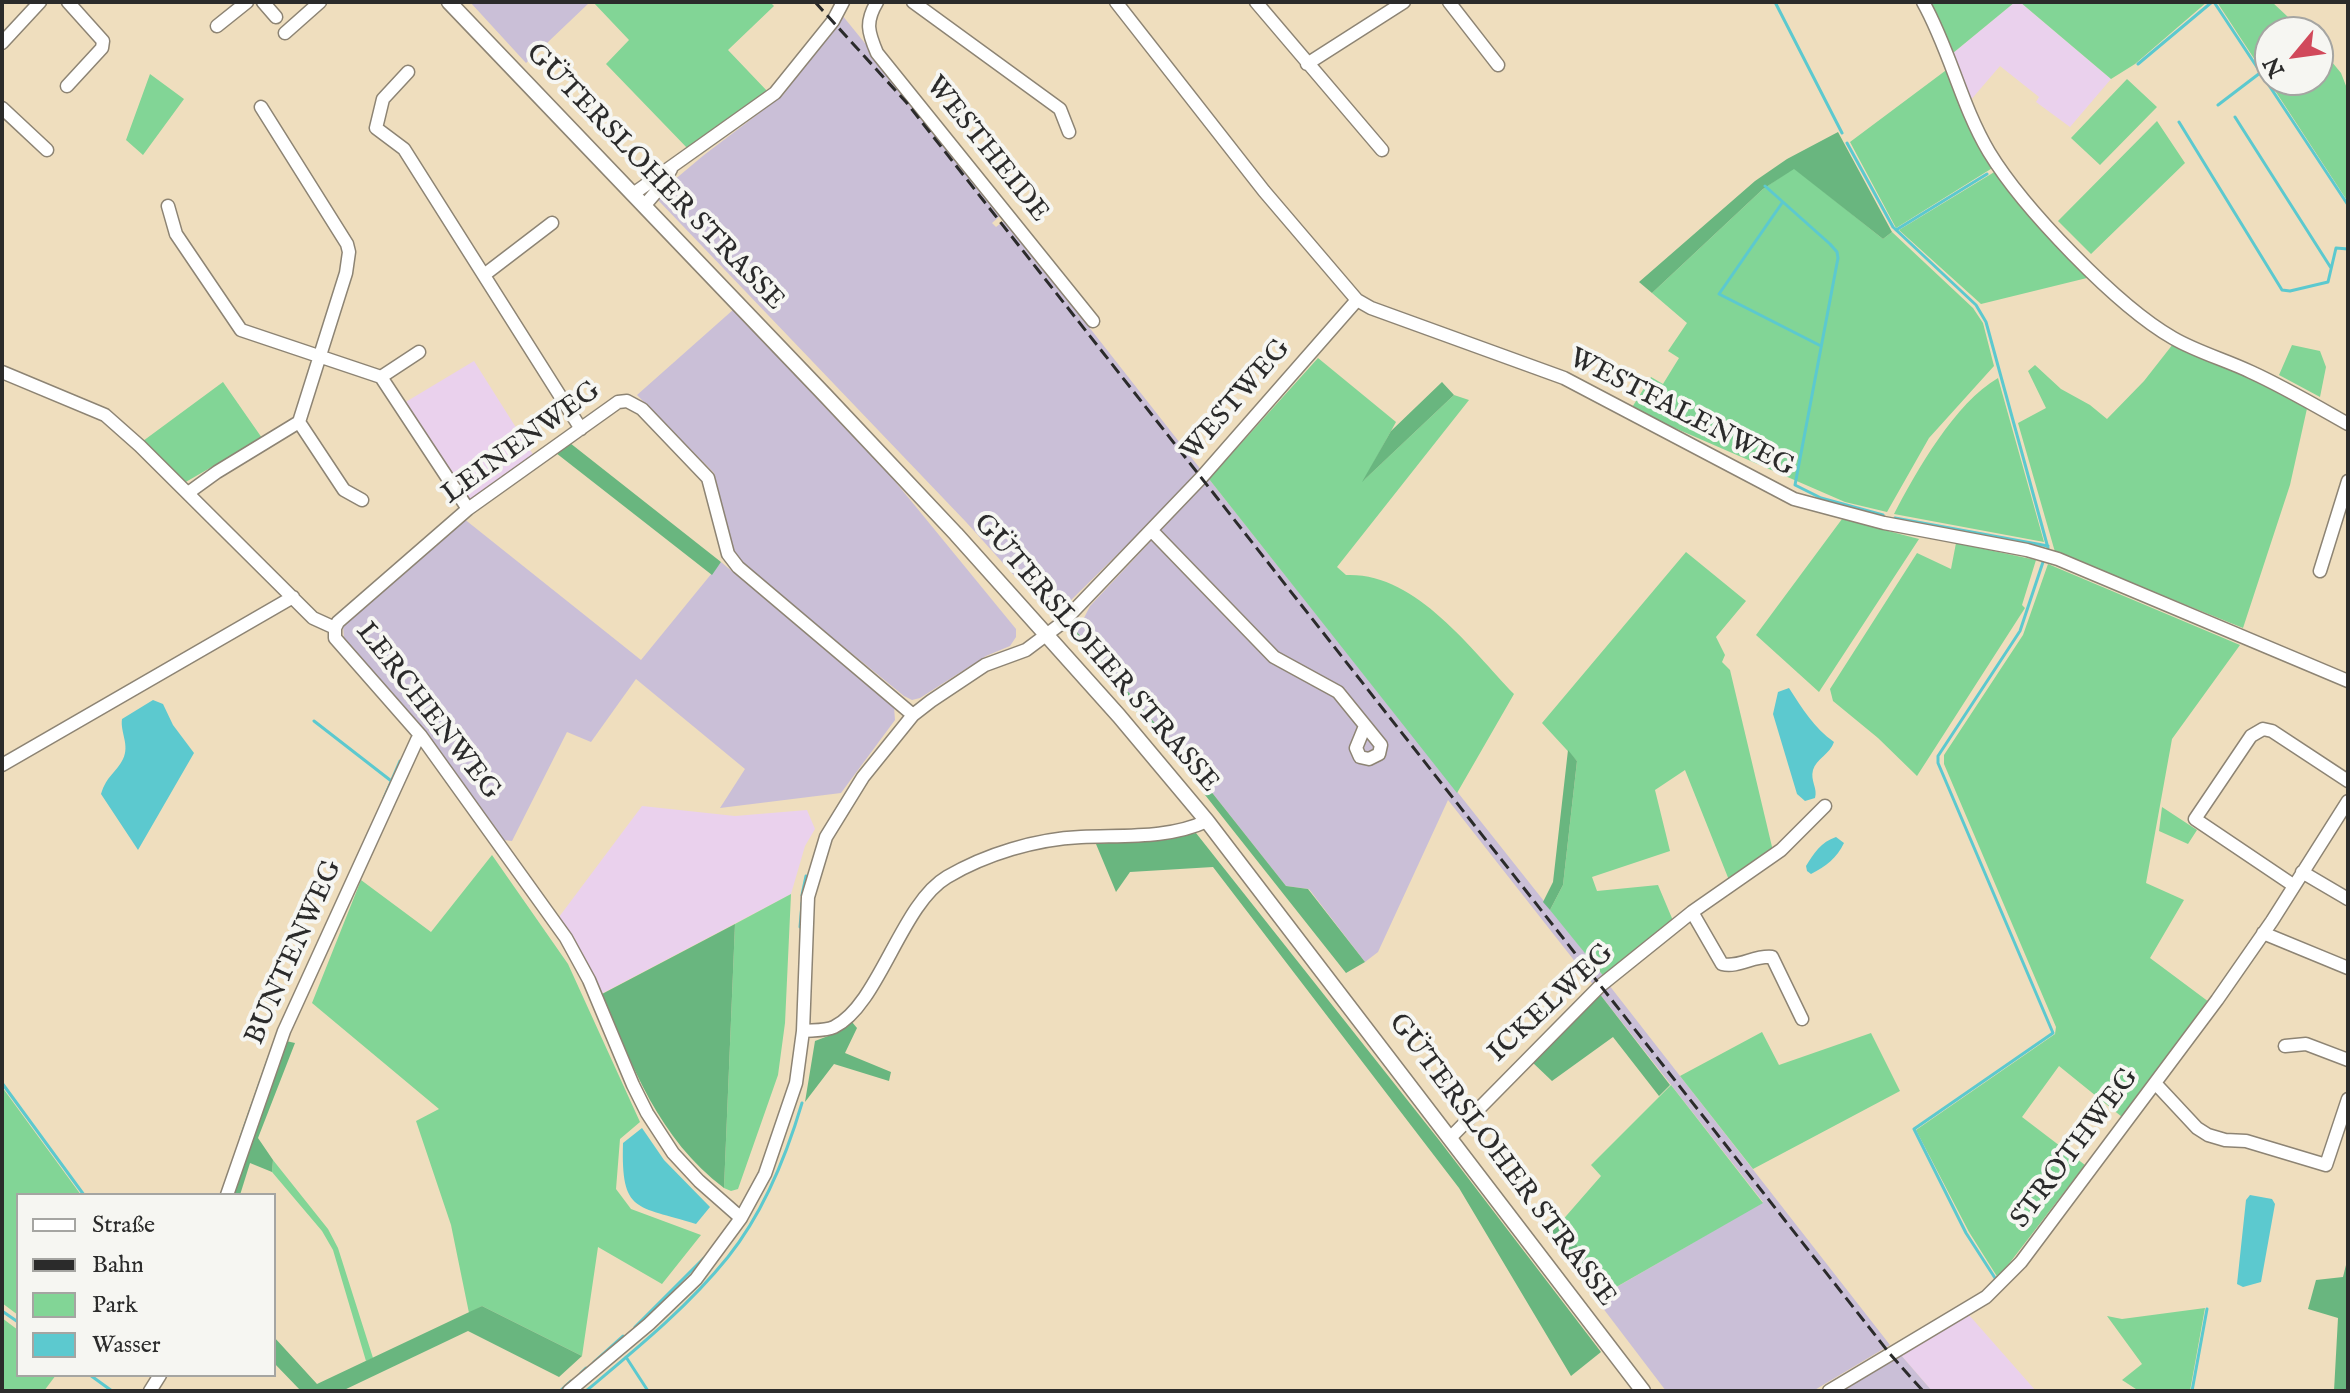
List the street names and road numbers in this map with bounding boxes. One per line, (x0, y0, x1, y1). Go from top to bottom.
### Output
street label: GÜTERSLOHER STRASSE (518, 38, 790, 318)
street label: WESTHEIDE (917, 70, 1055, 230)
street label: WESTWEG (1175, 334, 1299, 468)
street label: WESTFALENWEG (1563, 343, 1799, 485)
street label: LEINENWEG (436, 375, 608, 513)
street label: GÜTERSLOHER STRASSE (965, 508, 1225, 800)
street label: LERCHENWEG (347, 617, 507, 807)
street label: BUNTENWEG (239, 856, 351, 1050)
street label: ICKELWEG (1482, 938, 1622, 1070)
street label: GÜTERSLOHER STRASSE (1380, 1008, 1622, 1314)
street label: STROTHWEG (2005, 1062, 2147, 1236)

